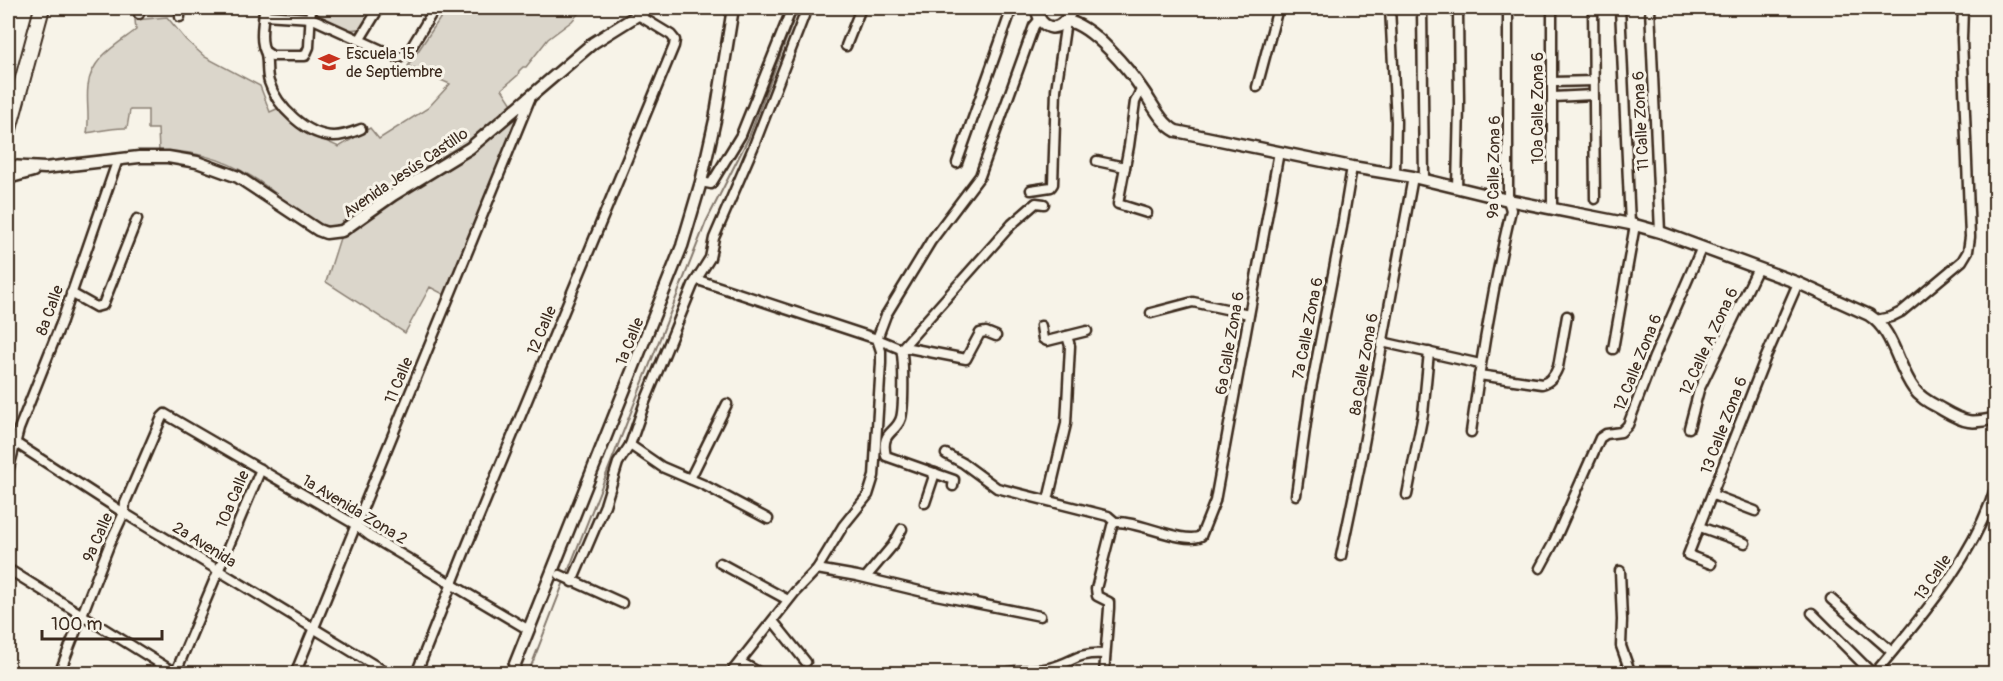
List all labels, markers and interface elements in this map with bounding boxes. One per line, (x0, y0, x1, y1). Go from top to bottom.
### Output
place label: Escuela 15 de Septiembre (346, 44, 443, 82)
school or university icon: Escuela 15 de Septiembre (317, 50, 341, 74)
street label: 10a Calle Zona 6 (1528, 52, 1548, 164)
street label: 11 Calle Zona 6 (1628, 70, 1654, 172)
street label: 9a Calle Zona 6 (1483, 115, 1505, 219)
street label: Avenida Jesús Castillo (339, 123, 472, 222)
street label: 7a Calle Zona 6 (1288, 275, 1328, 381)
street label: 8a Calle (32, 282, 68, 338)
street label: 12 Calle A Zona 6 (1675, 284, 1743, 399)
street label: 6a Calle Zona 6 (1211, 290, 1249, 396)
street label: 12 Calle (523, 303, 561, 358)
street label: 12 Calle Zona 6 (1609, 311, 1666, 414)
street label: 8a Calle Zona 6 (1345, 312, 1383, 417)
street label: 1a Calle (611, 314, 649, 368)
street label: 11 Calle (380, 354, 418, 407)
street label: 13 Calle Zona 6 (1696, 374, 1752, 477)
street label: 10a Calle (212, 467, 254, 531)
street label: 1a Avenida Zona 2 (298, 470, 411, 549)
street label: 9a Calle (78, 509, 118, 565)
street label: 2a Avenida (169, 517, 240, 572)
street label: 13 Calle (1910, 551, 1956, 604)
scale bar (42, 603, 162, 641)
text: 100 m (51, 613, 103, 636)

